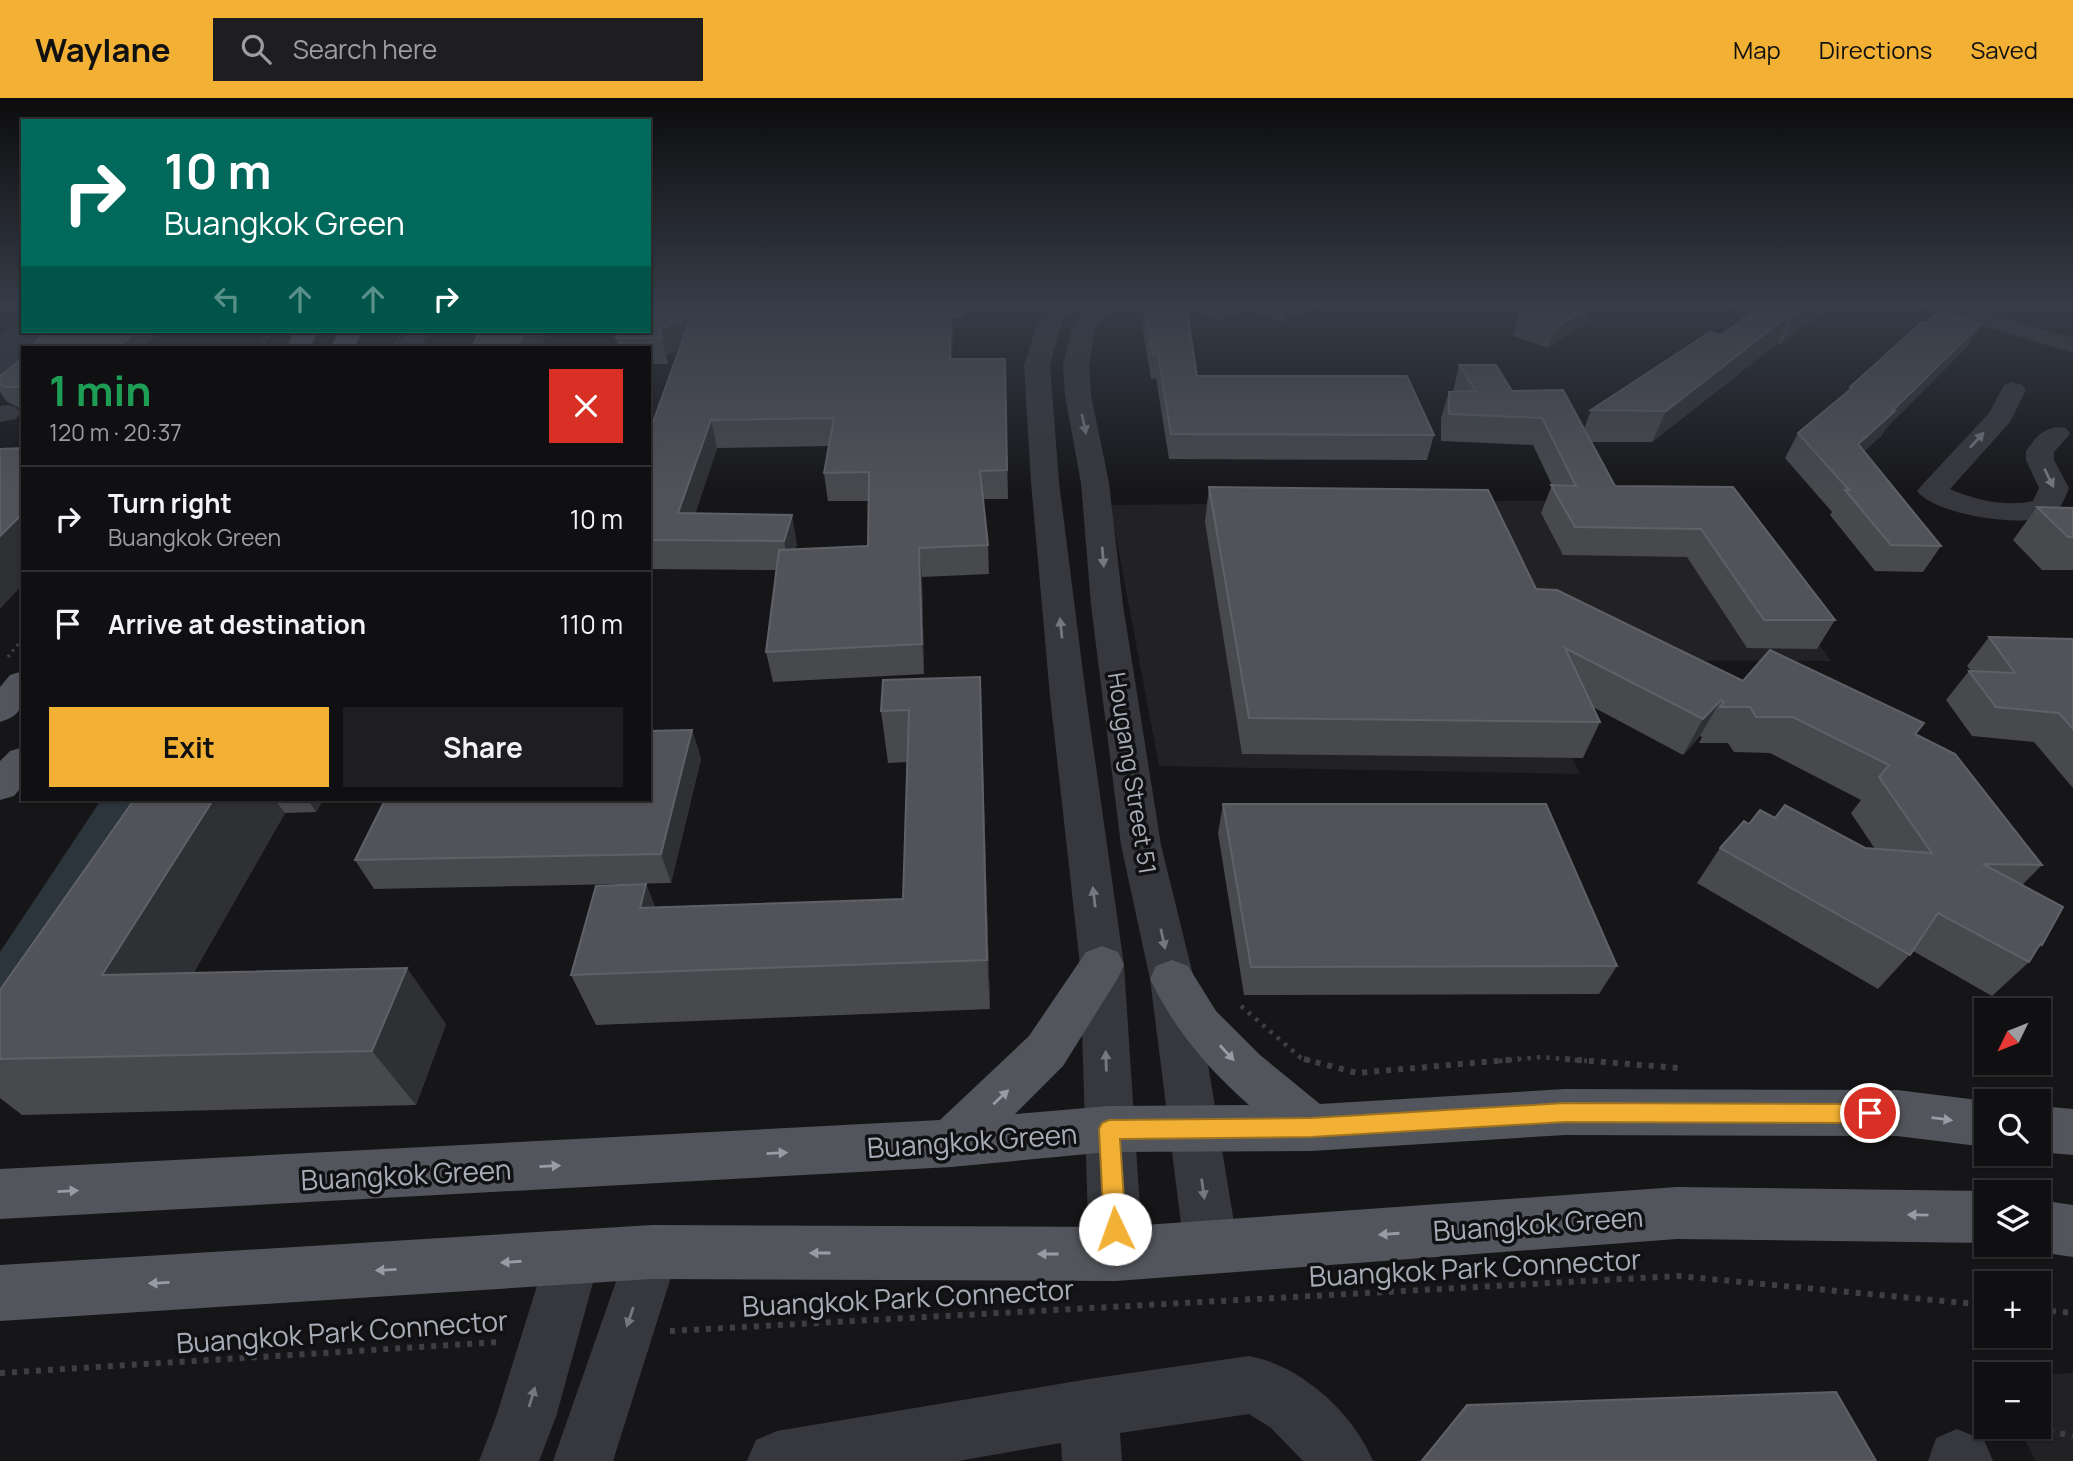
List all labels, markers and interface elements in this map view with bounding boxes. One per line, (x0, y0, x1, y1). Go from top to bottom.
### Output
search box (213, 18, 703, 81)
text: Waylane (35, 27, 171, 72)
icon: search (237, 30, 275, 68)
text: Search here (293, 31, 437, 67)
text: Map (1733, 33, 1781, 66)
text: Directions (1819, 33, 1932, 66)
text: Saved (1970, 33, 2038, 66)
text: 10 m (164, 137, 272, 204)
icon: right (49, 147, 140, 238)
text: Buangkok Green (164, 201, 405, 245)
icon: left (208, 280, 246, 318)
icon: ahead (281, 280, 319, 318)
icon: ahead (354, 280, 392, 318)
icon: right (427, 280, 465, 318)
text: 1 min (49, 361, 152, 419)
button: close (549, 369, 623, 443)
one-way arrow (1078, 413, 1089, 435)
text: 120 m · 20:37 (49, 416, 182, 448)
one-way arrow (1969, 431, 1985, 449)
one-way arrow (2042, 468, 2054, 488)
text: Turn right (108, 485, 232, 521)
icon: right (49, 500, 87, 538)
text: 10 m (570, 501, 623, 537)
text: Buangkok Green (108, 521, 281, 553)
one-way arrow (1098, 546, 1109, 568)
icon: arrive (49, 605, 87, 643)
text: Arrive at destination (108, 606, 366, 642)
text: 110 m (560, 606, 623, 642)
one-way arrow (1055, 617, 1066, 639)
street label: Hougang Street 51 (1101, 670, 1165, 876)
button: Exit (49, 707, 329, 787)
button: Share (343, 707, 623, 787)
one-way arrow (1088, 886, 1099, 908)
one-way arrow (1157, 928, 1168, 950)
north arrow (1974, 998, 2051, 1074)
map controls (1974, 998, 2051, 1439)
one-way arrow (1219, 1045, 1235, 1062)
one-way arrow (1101, 1050, 1112, 1072)
pin (1840, 1083, 1900, 1143)
one-way arrow (992, 1089, 1010, 1105)
button: search (1974, 1089, 2051, 1166)
icon: arrive (1851, 1094, 1889, 1132)
one-way arrow (1931, 1113, 1953, 1124)
street label: Buangkok Green (866, 1114, 1078, 1166)
one-way arrow (766, 1147, 788, 1158)
street label: Buangkok Green (300, 1150, 512, 1198)
one-way arrow (539, 1160, 561, 1171)
one-way arrow (1197, 1178, 1208, 1200)
button: layers (1974, 1180, 2051, 1257)
one-way arrow (57, 1185, 79, 1196)
position arrow (1078, 1192, 1152, 1266)
street label: Buangkok Green (1432, 1197, 1644, 1249)
one-way arrow (1907, 1209, 1929, 1221)
one-way arrow (1378, 1229, 1400, 1240)
street label: Buangkok Park Connector (1308, 1239, 1642, 1295)
one-way arrow (809, 1247, 831, 1259)
one-way arrow (1037, 1248, 1059, 1260)
one-way arrow (499, 1256, 521, 1267)
one-way arrow (375, 1264, 397, 1275)
street label: Buangkok Park Connector (741, 1269, 1075, 1325)
button: + (1974, 1271, 2051, 1348)
one-way arrow (148, 1278, 170, 1289)
street label: Buangkok Park Connector (175, 1300, 509, 1362)
one-way arrow (624, 1307, 635, 1328)
button: − (1974, 1362, 2051, 1439)
one-way arrow (527, 1386, 538, 1407)

